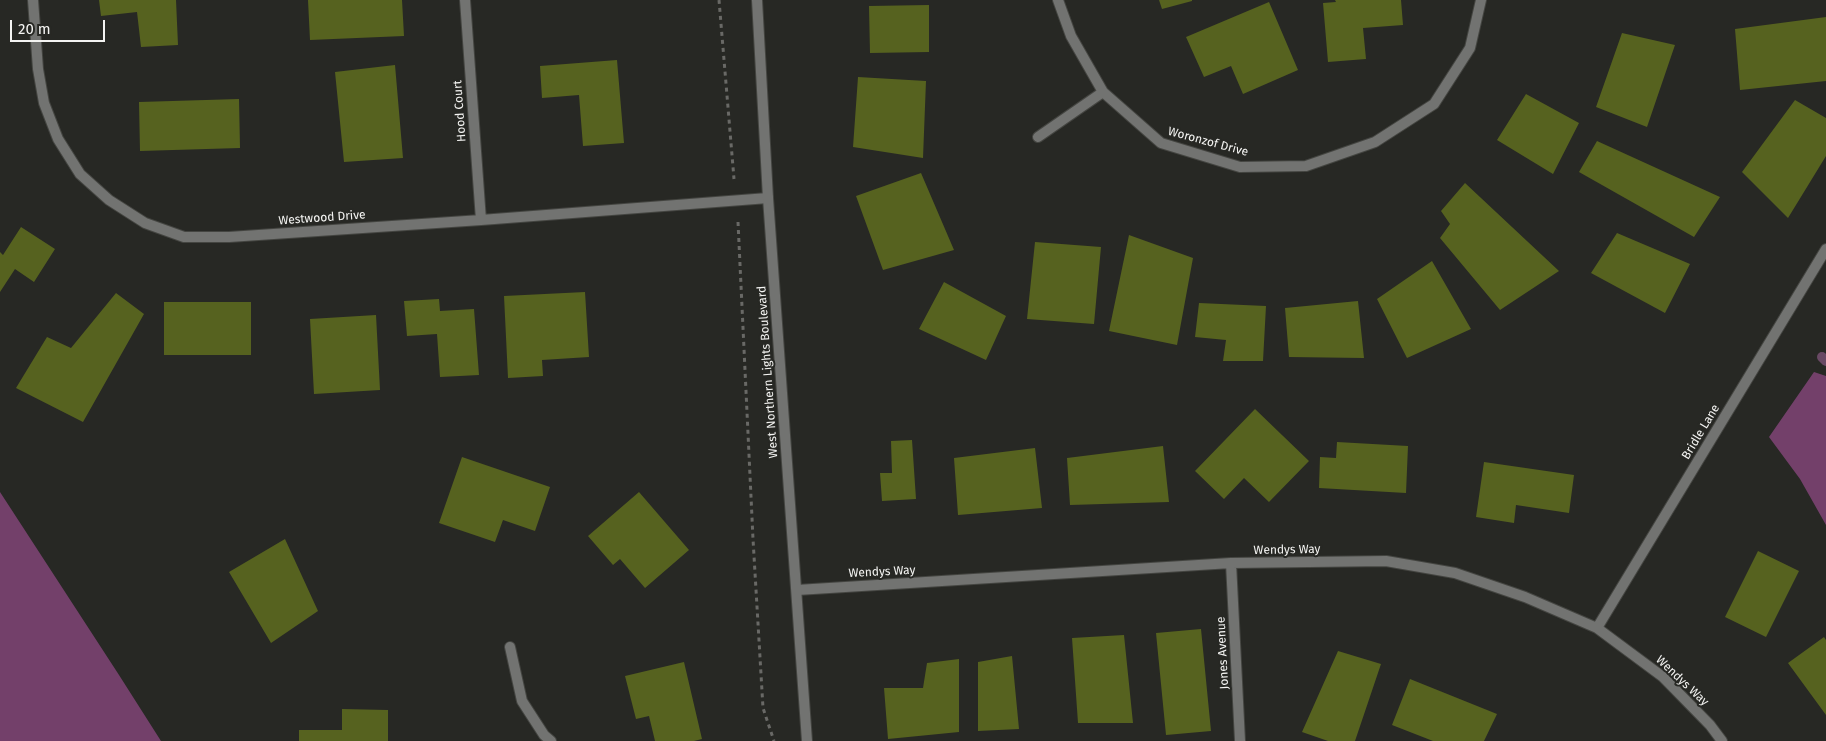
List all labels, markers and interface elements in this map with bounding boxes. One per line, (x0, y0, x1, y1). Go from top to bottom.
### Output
scale bar (12, 10, 108, 42)
text: 20 m (18, 20, 51, 38)
street label: Hood Court (451, 80, 469, 142)
street label: Woronzof Drive (1166, 124, 1250, 160)
street label: Westwood Drive (278, 208, 366, 228)
street label: West Northern Lights Boulevard (755, 285, 781, 459)
street label: Bridle Lane (1679, 402, 1723, 462)
street label: Wendys Way (1253, 542, 1321, 558)
street label: Wendys Way (848, 563, 916, 581)
street label: Jones Avenue (1214, 616, 1232, 690)
street label: Wendys Way (1653, 653, 1711, 709)

